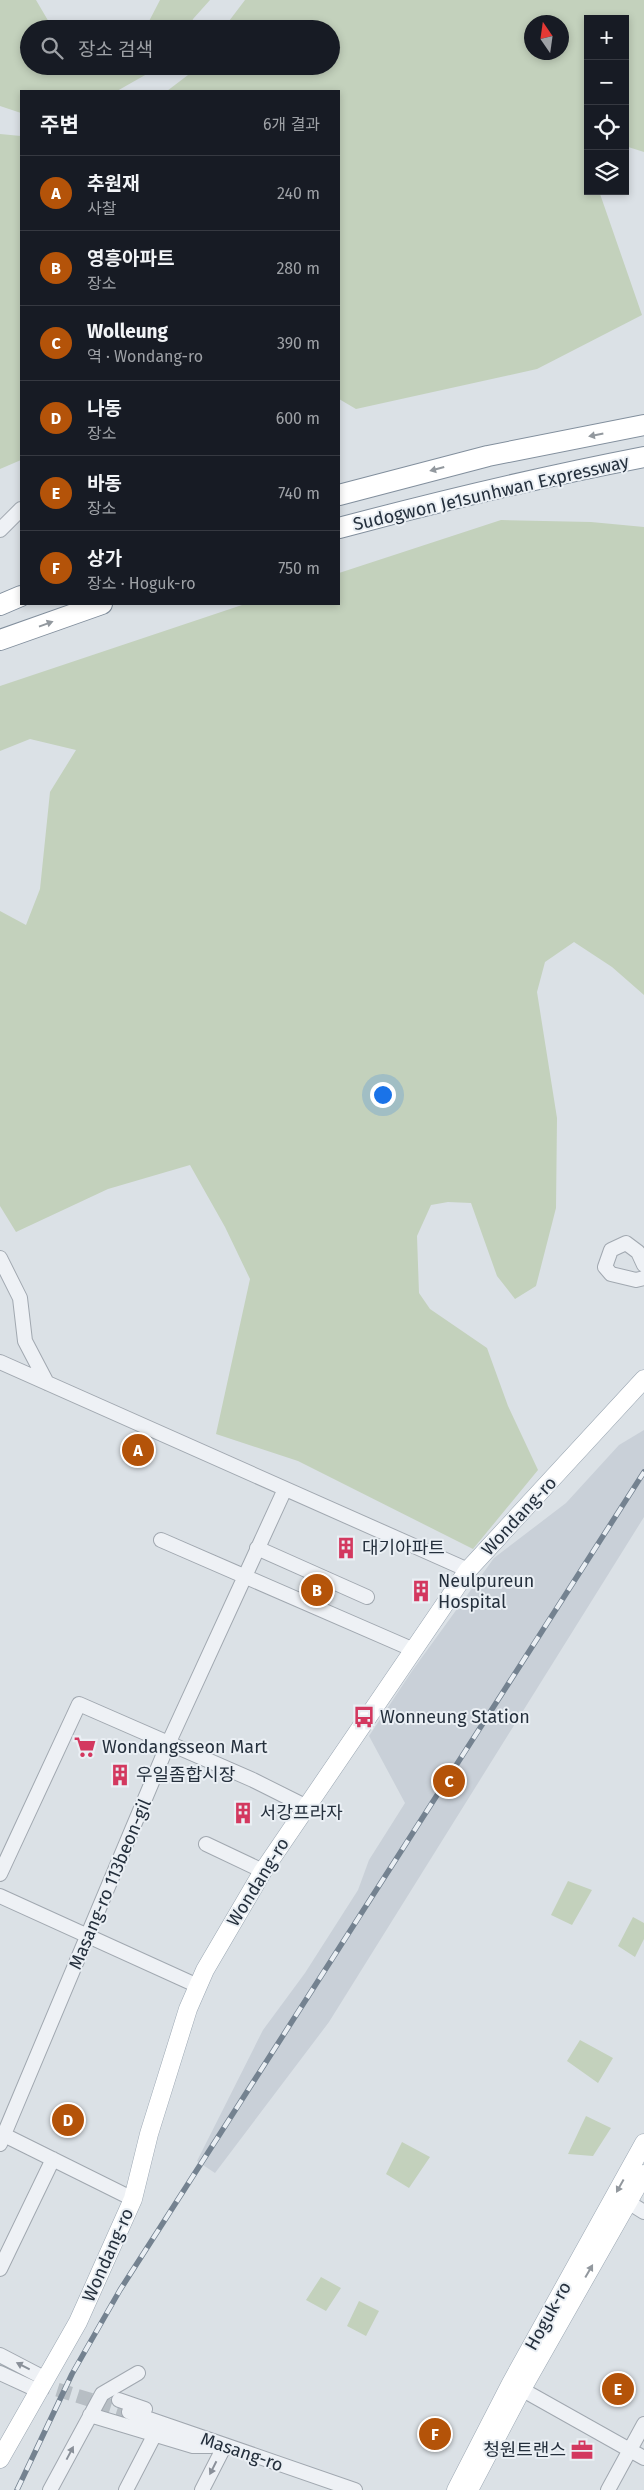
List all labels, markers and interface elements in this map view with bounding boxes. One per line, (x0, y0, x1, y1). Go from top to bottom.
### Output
north arrow (524, 15, 569, 60)
map controls (584, 15, 629, 195)
button: + (584, 15, 629, 60)
search box (20, 20, 340, 75)
icon: search (38, 34, 66, 62)
text: 장소 검색 (78, 38, 153, 61)
button: − (584, 60, 629, 105)
button: locate (584, 105, 629, 150)
text: 주변 (40, 112, 79, 138)
text: 6개 결과 (263, 115, 320, 134)
button: layers (584, 150, 629, 195)
text: 추원재 (87, 172, 139, 195)
text: A (51, 184, 61, 203)
text: 240 m (277, 184, 320, 203)
text: 사찰 (87, 199, 116, 218)
text: 영흥아파트 (87, 247, 174, 270)
text: B (51, 259, 61, 278)
text: 280 m (276, 259, 320, 278)
text: 장소 (87, 274, 116, 293)
text: Wolleung (87, 320, 168, 343)
text: C (51, 334, 61, 353)
text: 390 m (277, 334, 320, 353)
text: 역 · Wondang-ro (87, 347, 203, 366)
text: 나동 (87, 397, 122, 420)
text: D (51, 409, 61, 428)
text: 600 m (276, 409, 320, 428)
text: 장소 (87, 424, 116, 443)
one-way arrow (589, 431, 604, 439)
street label: Sudogwon Je1sunhwan Expressway (351, 450, 631, 535)
one-way arrow (430, 465, 445, 473)
text: 바동 (87, 472, 122, 495)
text: E (52, 484, 60, 503)
text: 740 m (278, 484, 320, 503)
text: 장소 (87, 499, 116, 518)
text: 상가 (87, 547, 122, 570)
text: F (52, 559, 60, 578)
text: 750 m (278, 559, 320, 578)
text: 장소 · Hoguk-ro (87, 574, 196, 593)
one-way arrow (39, 620, 54, 628)
your location (370, 1082, 396, 1108)
pin: A (122, 1431, 154, 1469)
street label: Wondang-ro (477, 1472, 561, 1560)
building icon: 대기아파트 (333, 1535, 359, 1561)
place label: 대기아파트 (362, 1537, 445, 1559)
place label: Neulpureun Hospital (438, 1570, 534, 1613)
pin: B (301, 1571, 333, 1609)
building icon: Neulpureun Hospital (408, 1578, 434, 1604)
bus stop icon: Wonneung Station (351, 1704, 377, 1730)
place label: Wonneung Station (380, 1706, 530, 1728)
supermarket icon: Wondangsseon Mart (72, 1734, 98, 1760)
place label: Wondangsseon Mart (102, 1736, 268, 1758)
building icon: 우일좀합시장 (107, 1762, 133, 1788)
pin: C (433, 1762, 465, 1800)
place label: 우일좀합시장 (136, 1764, 235, 1786)
street label: Masang-ro 113beon-gil (64, 1795, 156, 1973)
building icon: 서강프라자 (230, 1800, 256, 1826)
place label: 서강프라자 (260, 1802, 343, 1824)
street label: Wondang-ro (222, 1834, 294, 1930)
pin: D (52, 2101, 84, 2139)
one-way arrow (616, 2179, 625, 2193)
street label: Wondang-ro (78, 2205, 138, 2305)
one-way arrow (585, 2264, 594, 2277)
street label: Hoguk-ro (520, 2278, 576, 2354)
one-way arrow (16, 2362, 30, 2370)
pin: E (602, 2370, 634, 2408)
pin: F (419, 2415, 451, 2453)
street label: Masang-ro (198, 2428, 286, 2476)
office icon: 청원트랜스 (569, 2437, 595, 2463)
place label: 청원트랜스 (483, 2439, 566, 2461)
one-way arrow (66, 2445, 74, 2460)
one-way arrow (209, 2461, 217, 2475)

